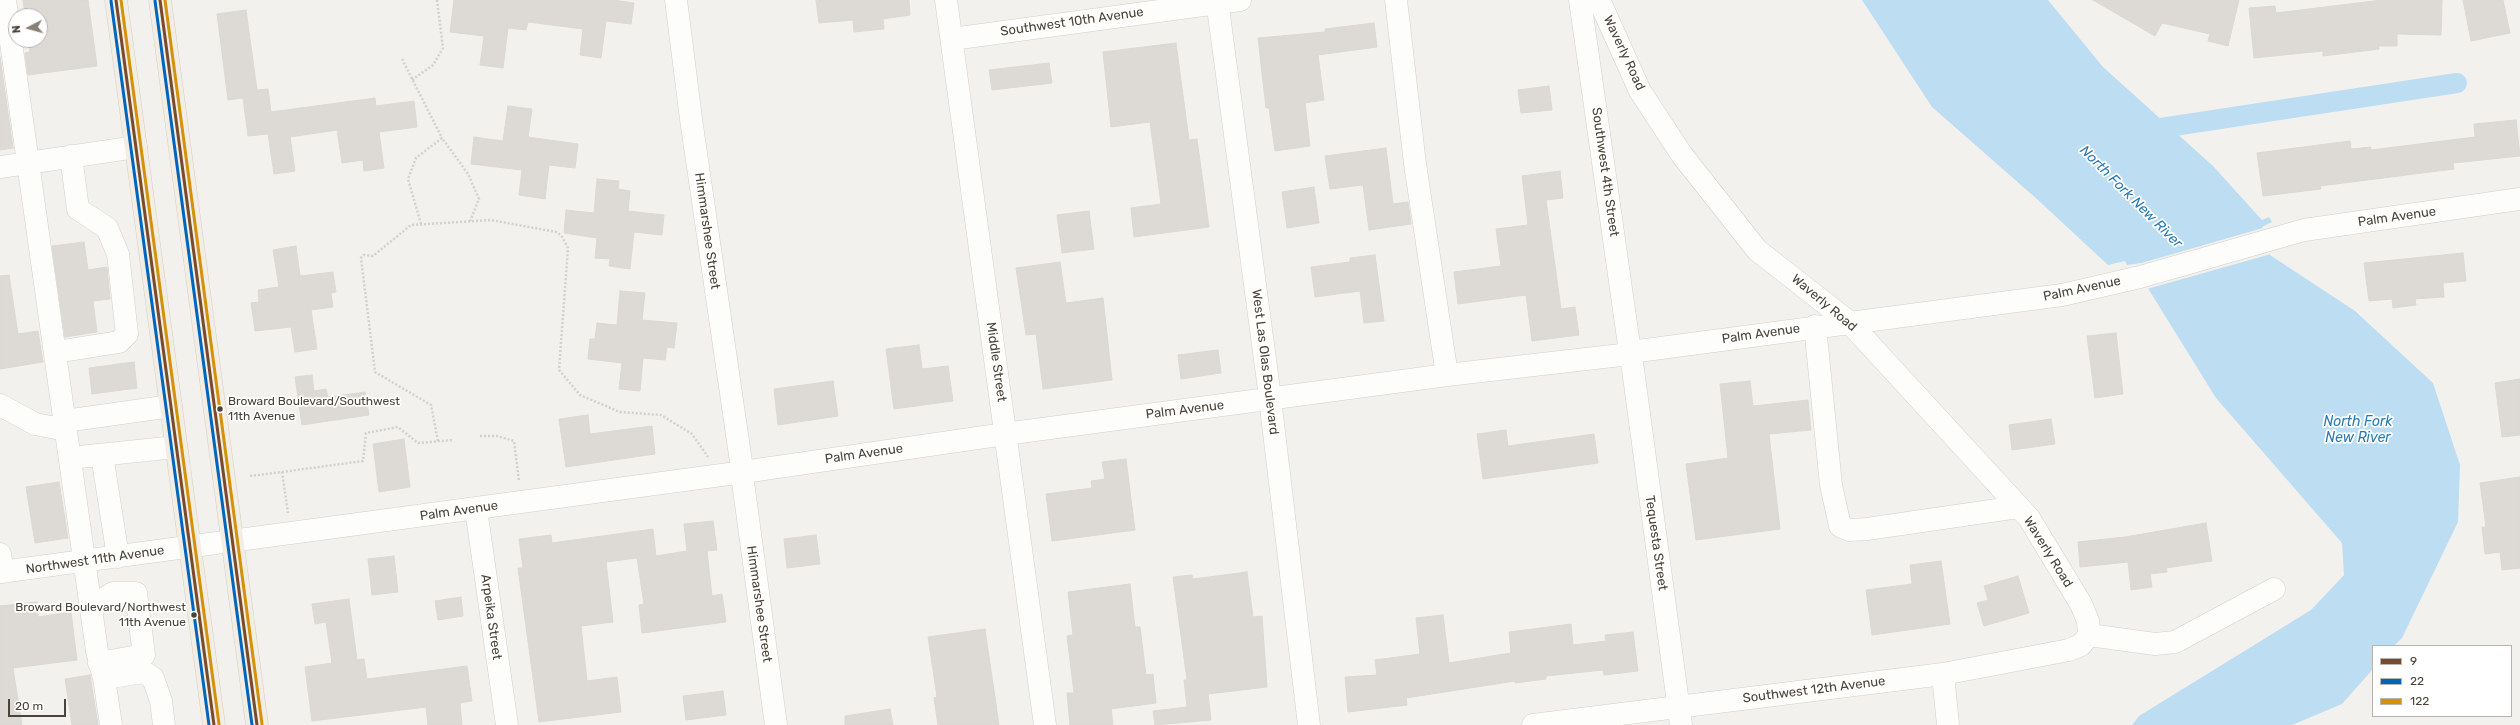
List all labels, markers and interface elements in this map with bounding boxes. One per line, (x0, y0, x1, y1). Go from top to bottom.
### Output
street label: Southwest 10th Avenue (999, 4, 1145, 40)
north arrow (8, 8, 48, 48)
street label: Waverly Road (1600, 13, 1648, 93)
text: N (10, 25, 23, 34)
street label: Southwest 4th Street (1588, 106, 1622, 238)
water label: North Fork New River (2076, 142, 2186, 252)
street label: Himmarshee Street (691, 172, 723, 290)
street label: Palm Avenue (2357, 204, 2437, 230)
street label: Waverly Road (1788, 271, 1860, 335)
street label: Palm Avenue (2042, 273, 2122, 305)
street label: West Las Olas Boulevard (1248, 288, 1282, 436)
street label: Middle Street (983, 321, 1009, 403)
street label: Palm Avenue (1721, 321, 1801, 347)
place label: Broward Boulevard/Southwest 11th Avenue (228, 395, 400, 423)
street label: Palm Avenue (1145, 397, 1225, 423)
marker: Broward Boulevard/Southwest 11th Avenue (215, 404, 225, 414)
water label: North Fork New River (2323, 414, 2393, 446)
street label: Palm Avenue (824, 441, 904, 467)
street label: Tequesta Street (1642, 494, 1670, 592)
street label: Palm Avenue (419, 498, 499, 524)
street label: Waverly Road (2020, 514, 2076, 590)
street label: Northwest 11th Avenue (25, 543, 165, 577)
street label: Himmarshee Street (743, 545, 775, 663)
street label: Arpeika Street (477, 573, 505, 661)
place label: Broward Boulevard/Northwest 11th Avenue (15, 601, 186, 629)
marker: Broward Boulevard/Northwest 11th Avenue (189, 610, 199, 620)
legend (2372, 645, 2512, 717)
text: 9 (2410, 654, 2417, 668)
street label: Southwest 12th Avenue (1742, 674, 1886, 706)
text: 22 (2410, 674, 2424, 688)
scale bar (10, 691, 68, 717)
text: 122 (2410, 694, 2429, 708)
text: 20 m (15, 699, 43, 713)

